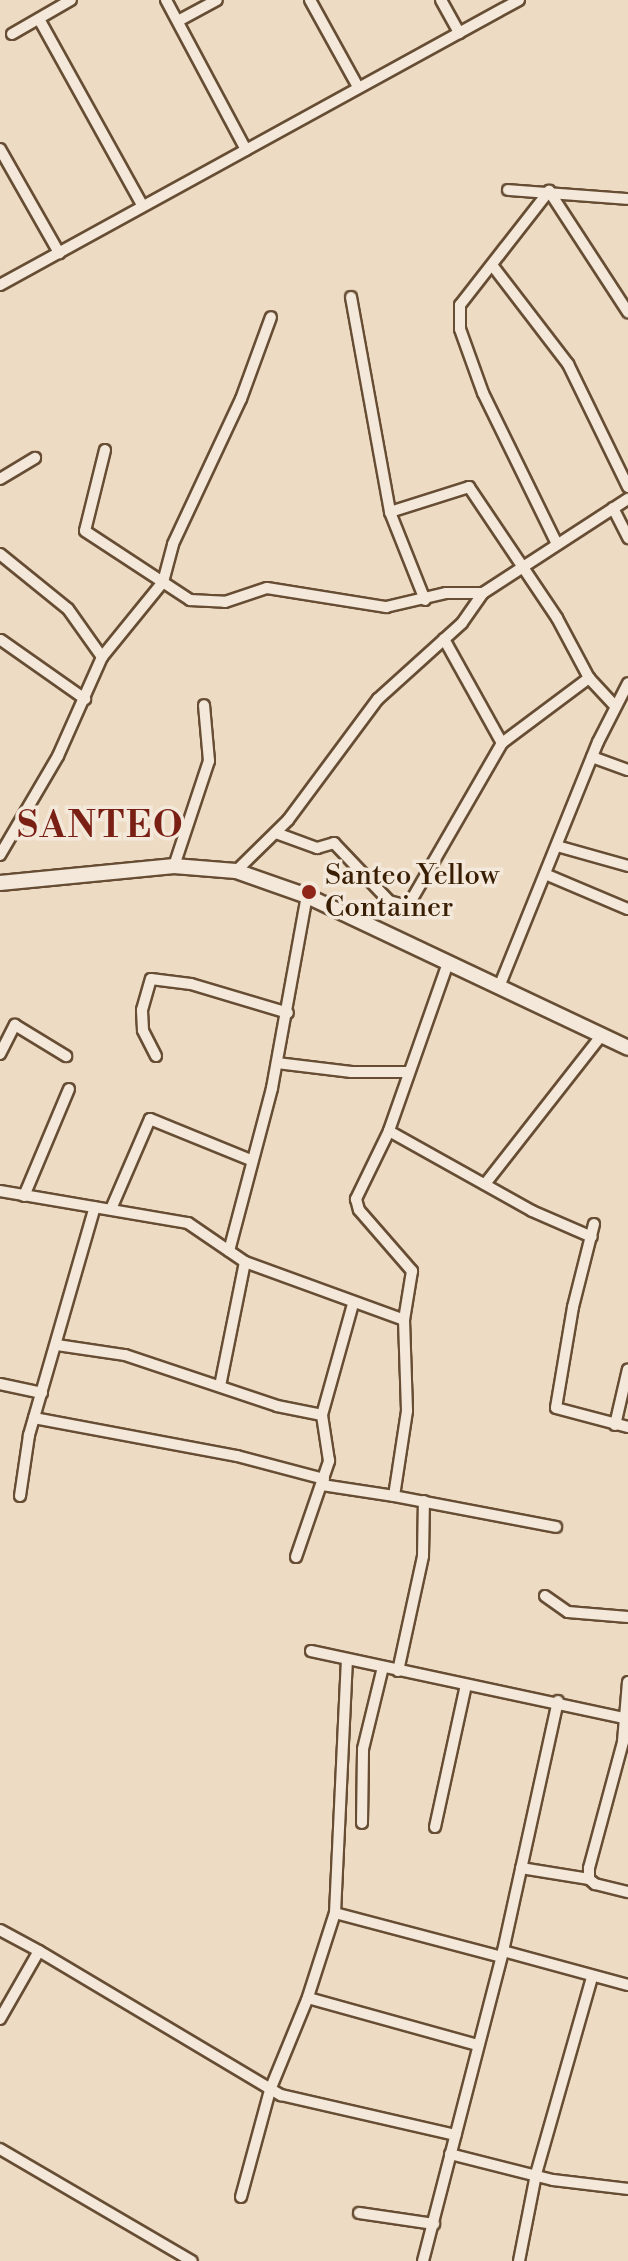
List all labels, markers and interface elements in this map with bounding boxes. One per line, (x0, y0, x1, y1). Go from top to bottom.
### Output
district label: SANTEO (17, 805, 185, 849)
place label: Santeo Yellow Container (325, 859, 499, 925)
marker: Santeo Yellow Container (300, 883, 318, 901)

